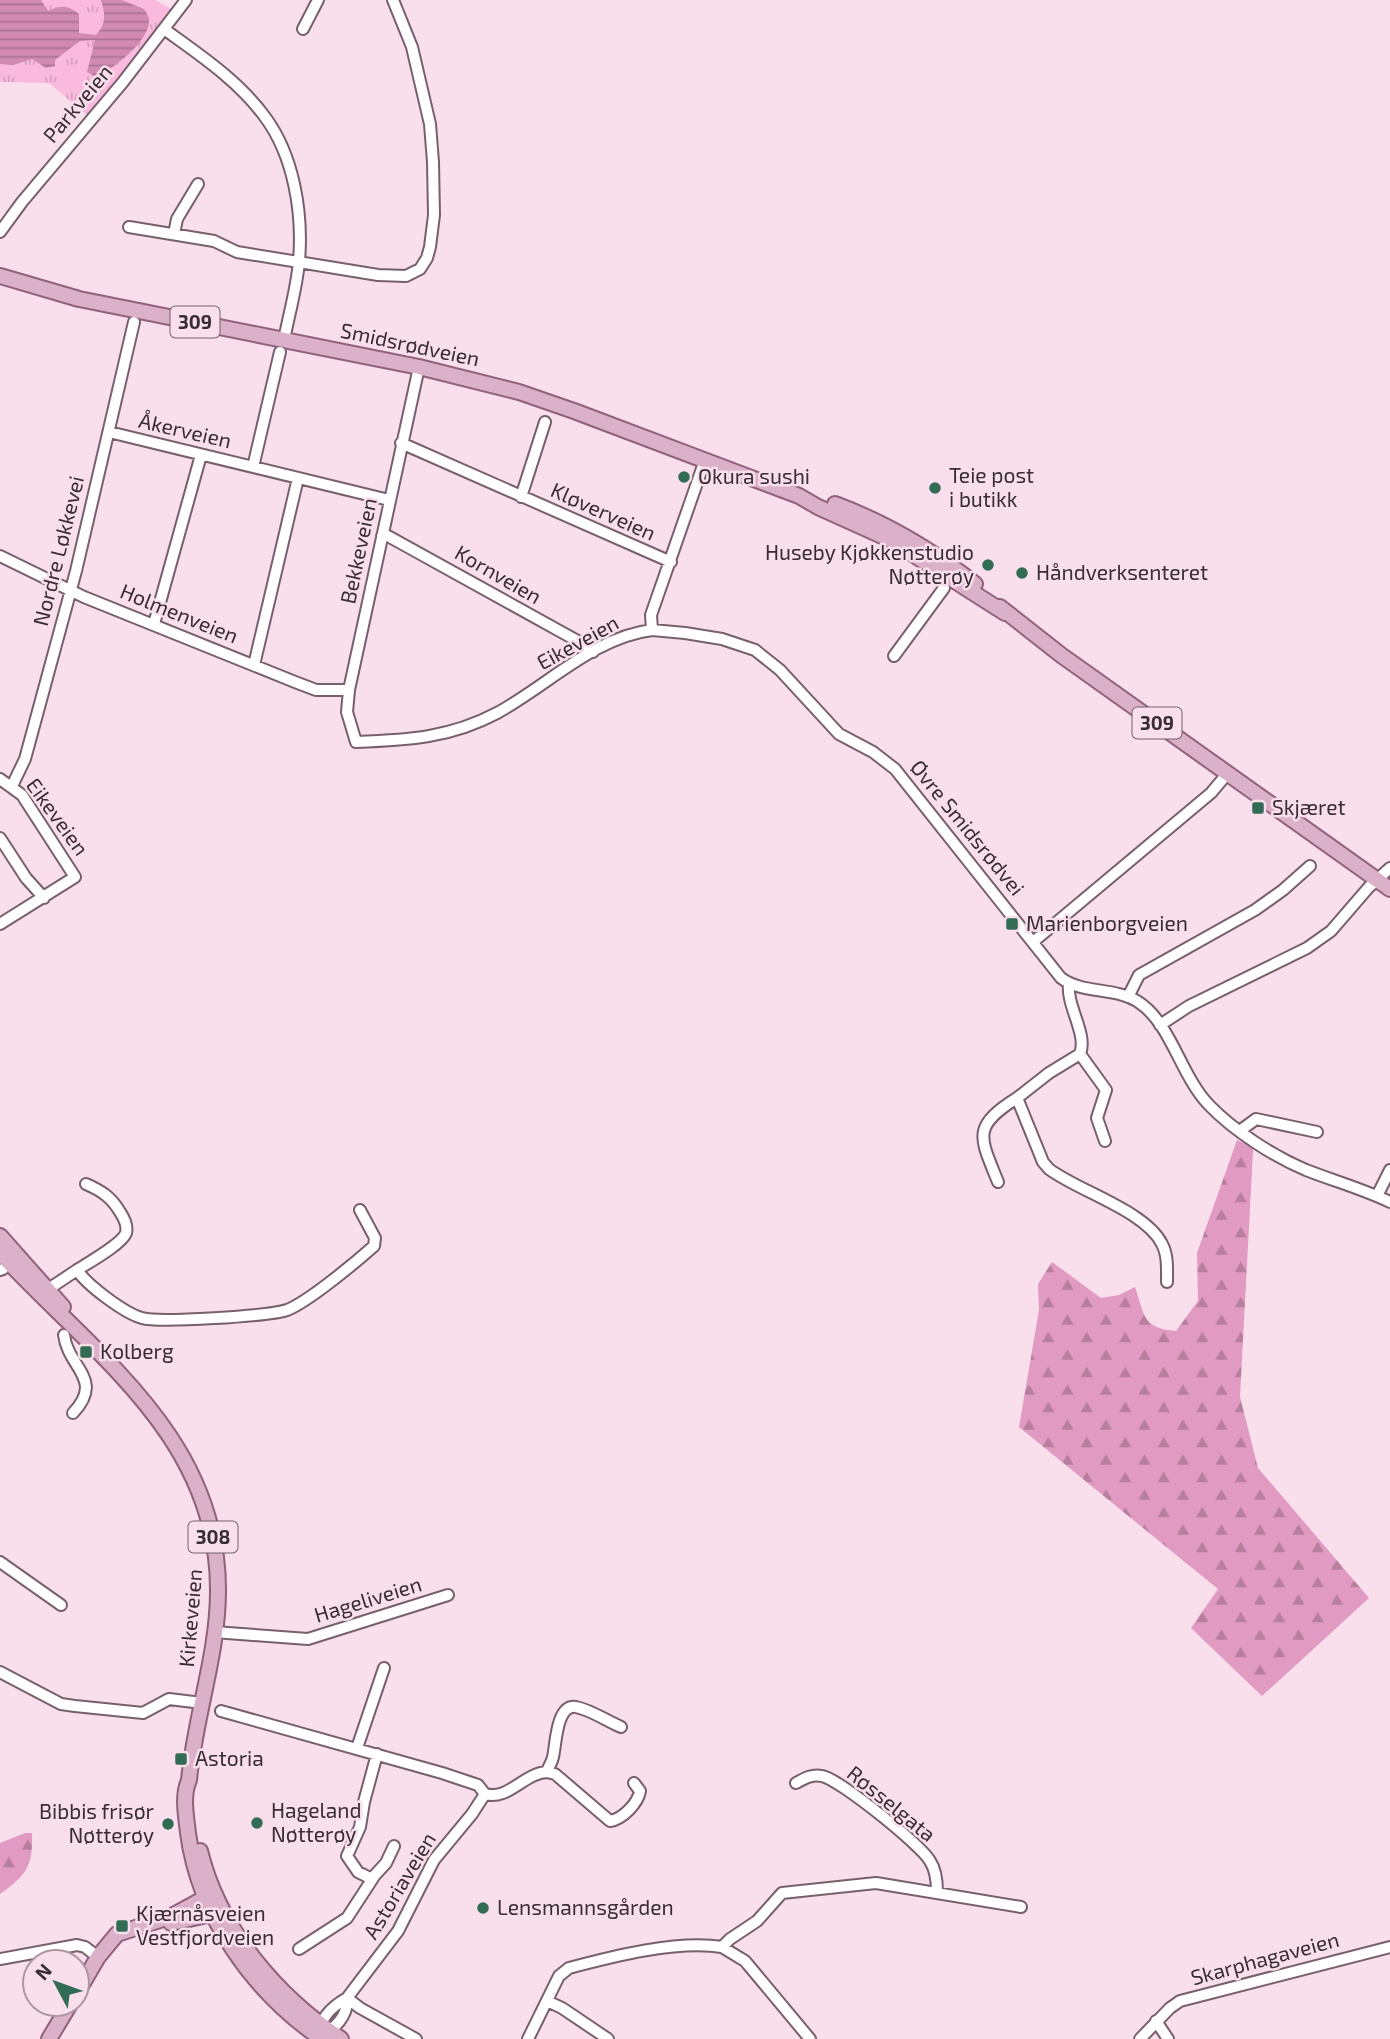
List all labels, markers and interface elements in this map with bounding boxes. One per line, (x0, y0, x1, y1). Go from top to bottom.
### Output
street label: Parkveien (37, 59, 117, 147)
road number: 309 (170, 306, 220, 338)
street label: Smidsrødveien (339, 317, 482, 370)
street label: Åkerveien (137, 407, 234, 452)
place label: Teie post i butikk (949, 462, 1034, 511)
place label: Okura sushi (698, 463, 810, 488)
marker: Okura sushi (676, 469, 692, 485)
street label: Nordre Løkkevei (27, 473, 88, 628)
street label: Kløverveien (547, 476, 660, 545)
marker: Teie post i butikk (927, 480, 943, 496)
street label: Bekkeveien (334, 495, 381, 606)
street label: Kornveien (451, 539, 546, 608)
place label: Huseby Kjøkkenstudio Nøtterøy (765, 539, 974, 588)
marker: Huseby Kjøkkenstudio Nøtterøy (980, 557, 996, 573)
place label: Håndverksenteret (1036, 559, 1208, 584)
marker: Håndverksenteret (1014, 565, 1030, 581)
street label: Holmenveien (117, 578, 242, 648)
street label: Eikeveien (532, 609, 622, 674)
road number: 309 (1132, 708, 1182, 738)
street label: Øvre Smidsrødvei (906, 754, 1030, 900)
street label: Eikeveien (22, 773, 95, 860)
place label: Skjæret (1272, 794, 1345, 820)
marker: Skjæret (1250, 800, 1266, 816)
place label: Marienborgveien (1026, 910, 1188, 935)
marker: Marienborgveien (1004, 916, 1020, 932)
place label: Kolberg (100, 1338, 174, 1363)
marker: Kolberg (78, 1344, 94, 1360)
road number: 308 (188, 1522, 238, 1553)
street label: Kirkeveien (173, 1568, 206, 1668)
street label: Hageliveien (311, 1570, 424, 1627)
place label: Astoria (195, 1745, 264, 1770)
marker: Astoria (173, 1751, 189, 1767)
street label: Røsselgata (843, 1760, 941, 1846)
place label: Hageland Nøtterøy (271, 1797, 361, 1846)
place label: Bibbis frisør Nøtterøy (39, 1798, 155, 1847)
marker: Hageland Nøtterøy (249, 1815, 265, 1831)
marker: Bibbis frisør Nøtterøy (160, 1816, 176, 1832)
street label: Astoriaveien (357, 1827, 440, 1943)
place label: Lensmannsgården (497, 1894, 674, 1919)
place label: Kjærnåsveien Vestfjordveien (136, 1900, 274, 1950)
marker: Lensmannsgården (475, 1900, 491, 1916)
marker: Kjærnåsveien Vestfjordveien (114, 1918, 130, 1934)
street label: Skarphagaveien (1188, 1926, 1341, 1989)
north arrow (21, 1948, 91, 2018)
text: N (30, 1959, 56, 1984)

